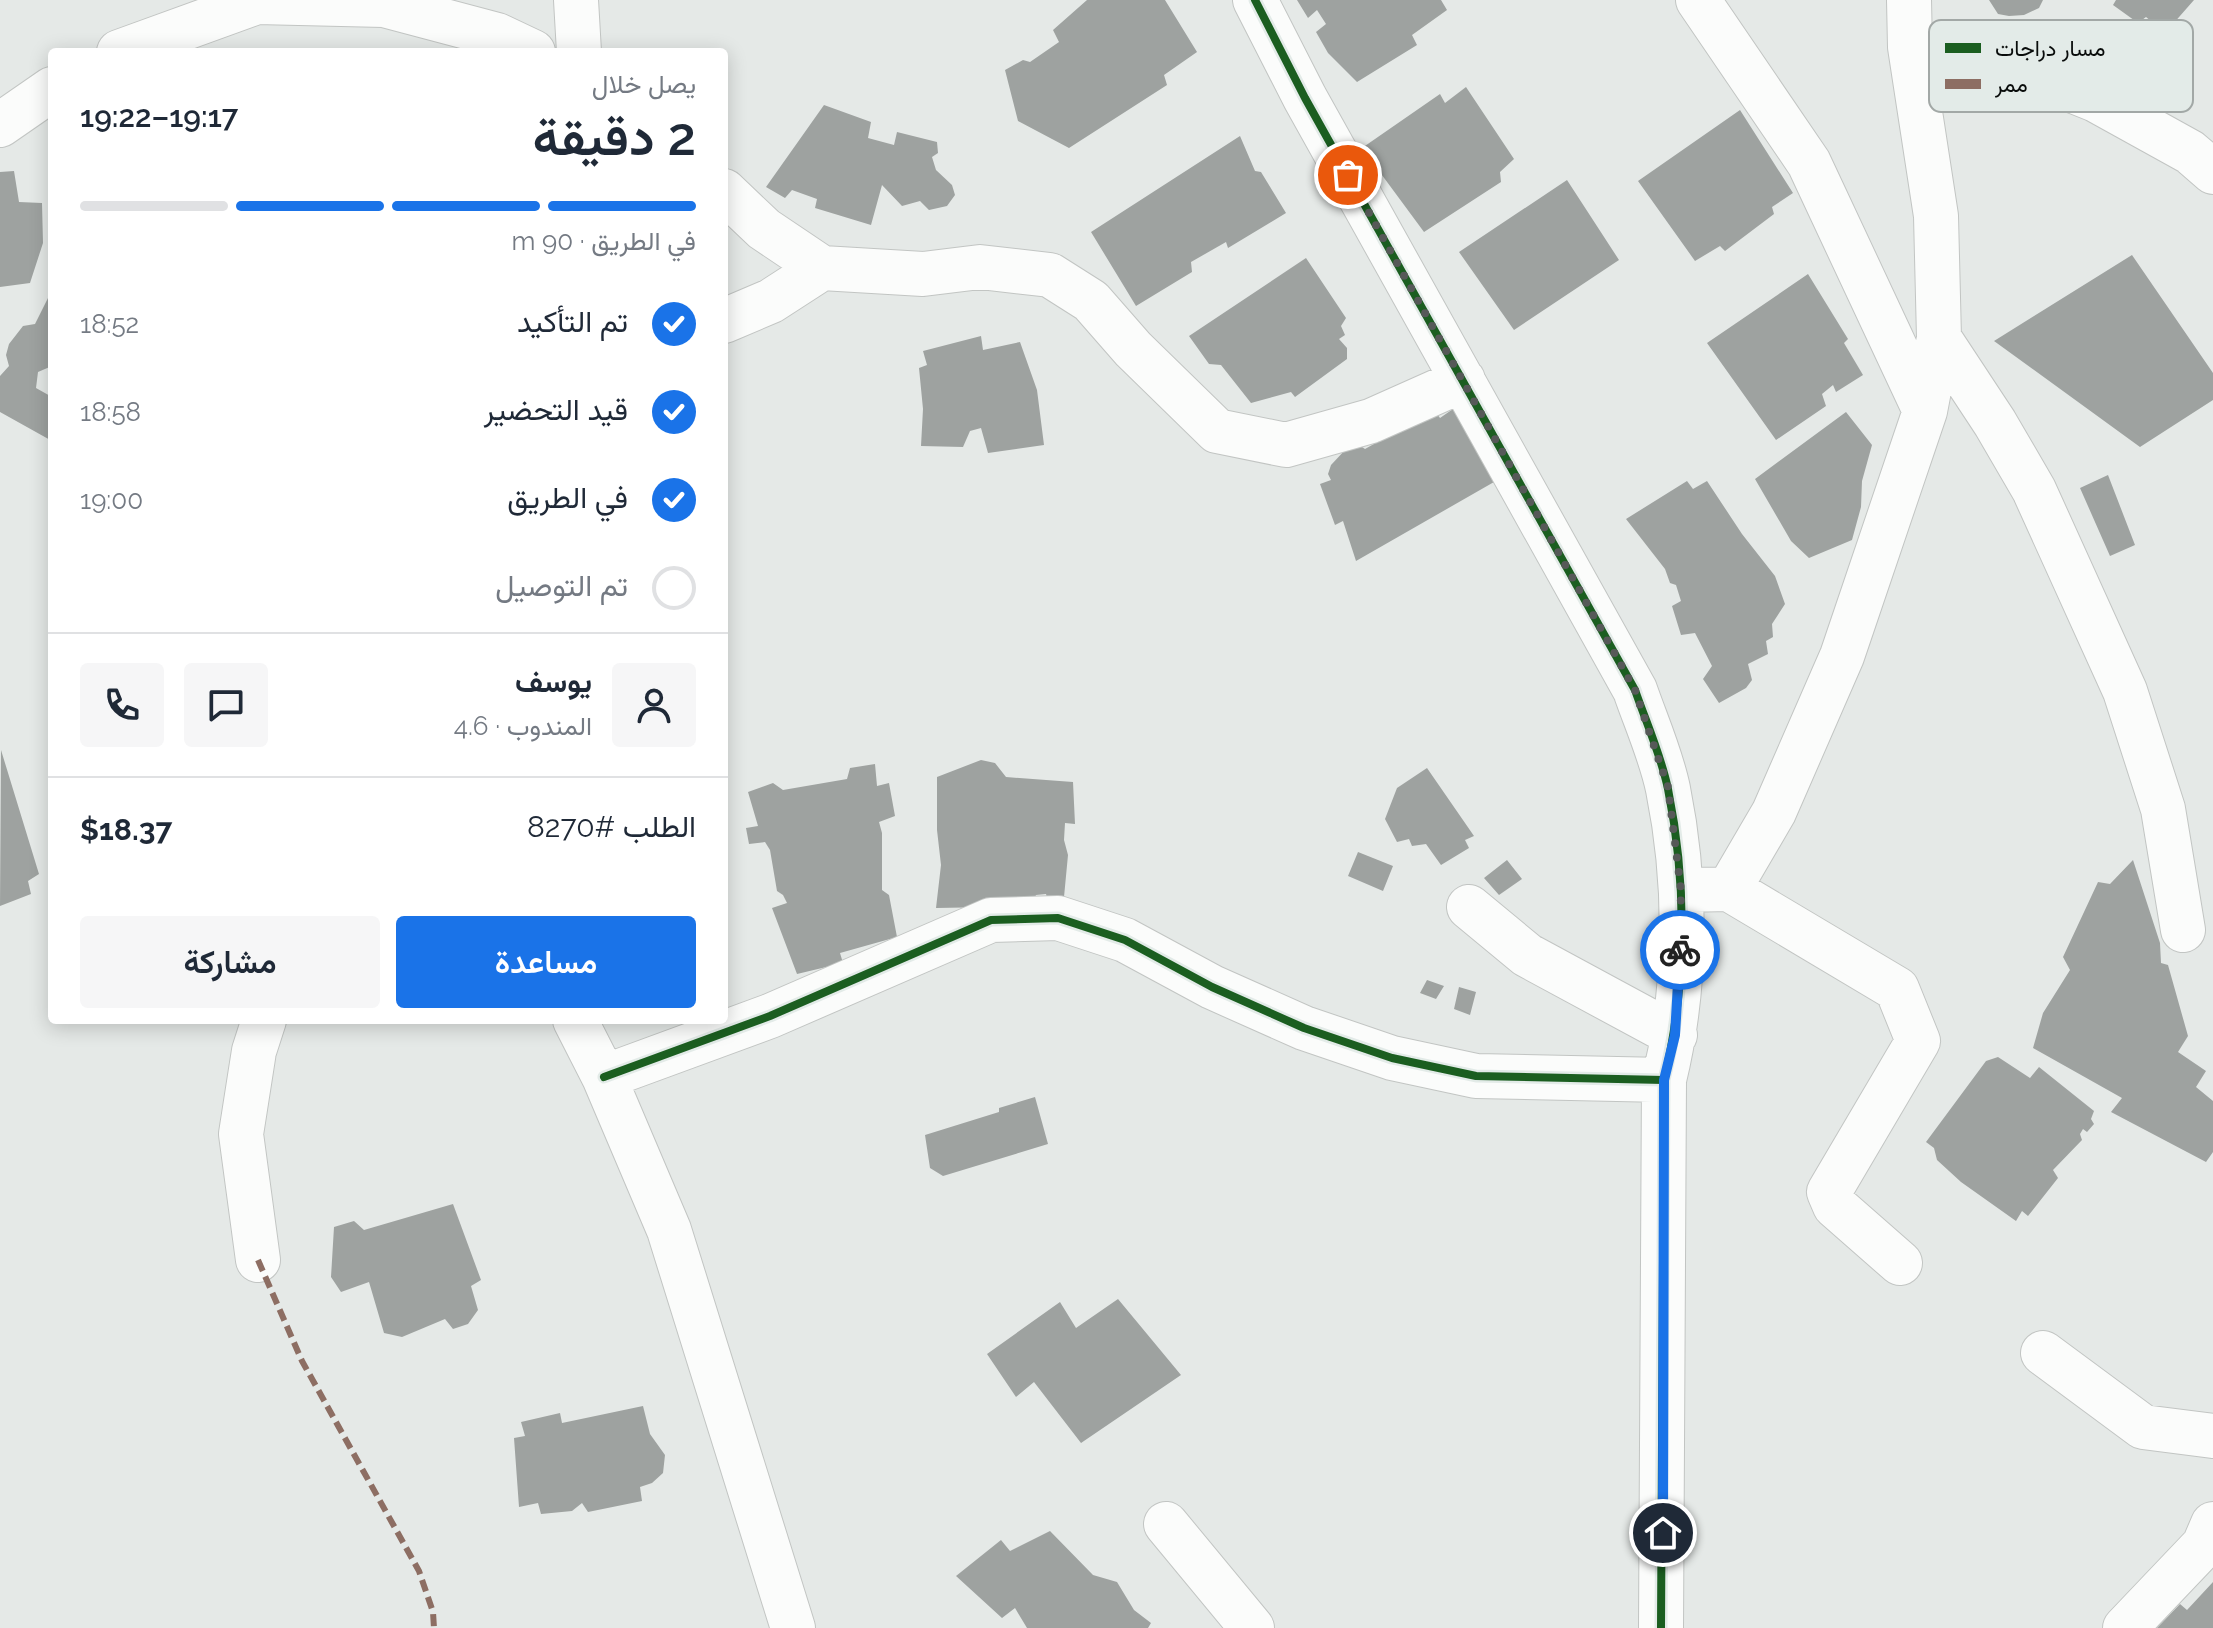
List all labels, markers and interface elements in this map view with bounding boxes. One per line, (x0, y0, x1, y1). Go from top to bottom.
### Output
legend (1929, 20, 2193, 112)
text: مسار دراجات (1995, 35, 2106, 62)
text: يصل خلال (592, 69, 696, 99)
text: ممر (1994, 71, 2028, 98)
text: 19:17–19:22 (80, 99, 238, 134)
text: 2 دقيقة (533, 106, 696, 167)
pin (1314, 141, 1382, 209)
icon: bag (1326, 153, 1370, 197)
text: في الطريق · 90 m (511, 226, 696, 256)
icon: check (652, 302, 696, 346)
text: تم التأكيد (517, 304, 628, 339)
text: 18:52 (80, 309, 139, 339)
icon: check (652, 390, 696, 434)
text: قيد التحضير (484, 392, 628, 427)
text: 18:58 (80, 397, 141, 427)
icon: check (652, 478, 696, 522)
text: في الطريق (507, 480, 628, 515)
text: 19:00 (80, 485, 143, 515)
text: تم التوصيل (495, 568, 628, 603)
button: phone (80, 663, 164, 747)
button: chat (184, 663, 268, 747)
button: person (612, 663, 696, 747)
text: يوسف (515, 664, 592, 699)
text: المندوب · 4.6 (454, 711, 592, 741)
text: الطلب #8270 (527, 809, 696, 844)
text: $18.37 (80, 812, 172, 847)
courier (1640, 910, 1720, 990)
button: مشاركة (80, 916, 380, 1008)
button: مساعدة (396, 916, 696, 1008)
icon: bike (1658, 928, 1702, 972)
pin (1629, 1499, 1697, 1567)
icon: home (1641, 1511, 1685, 1555)

